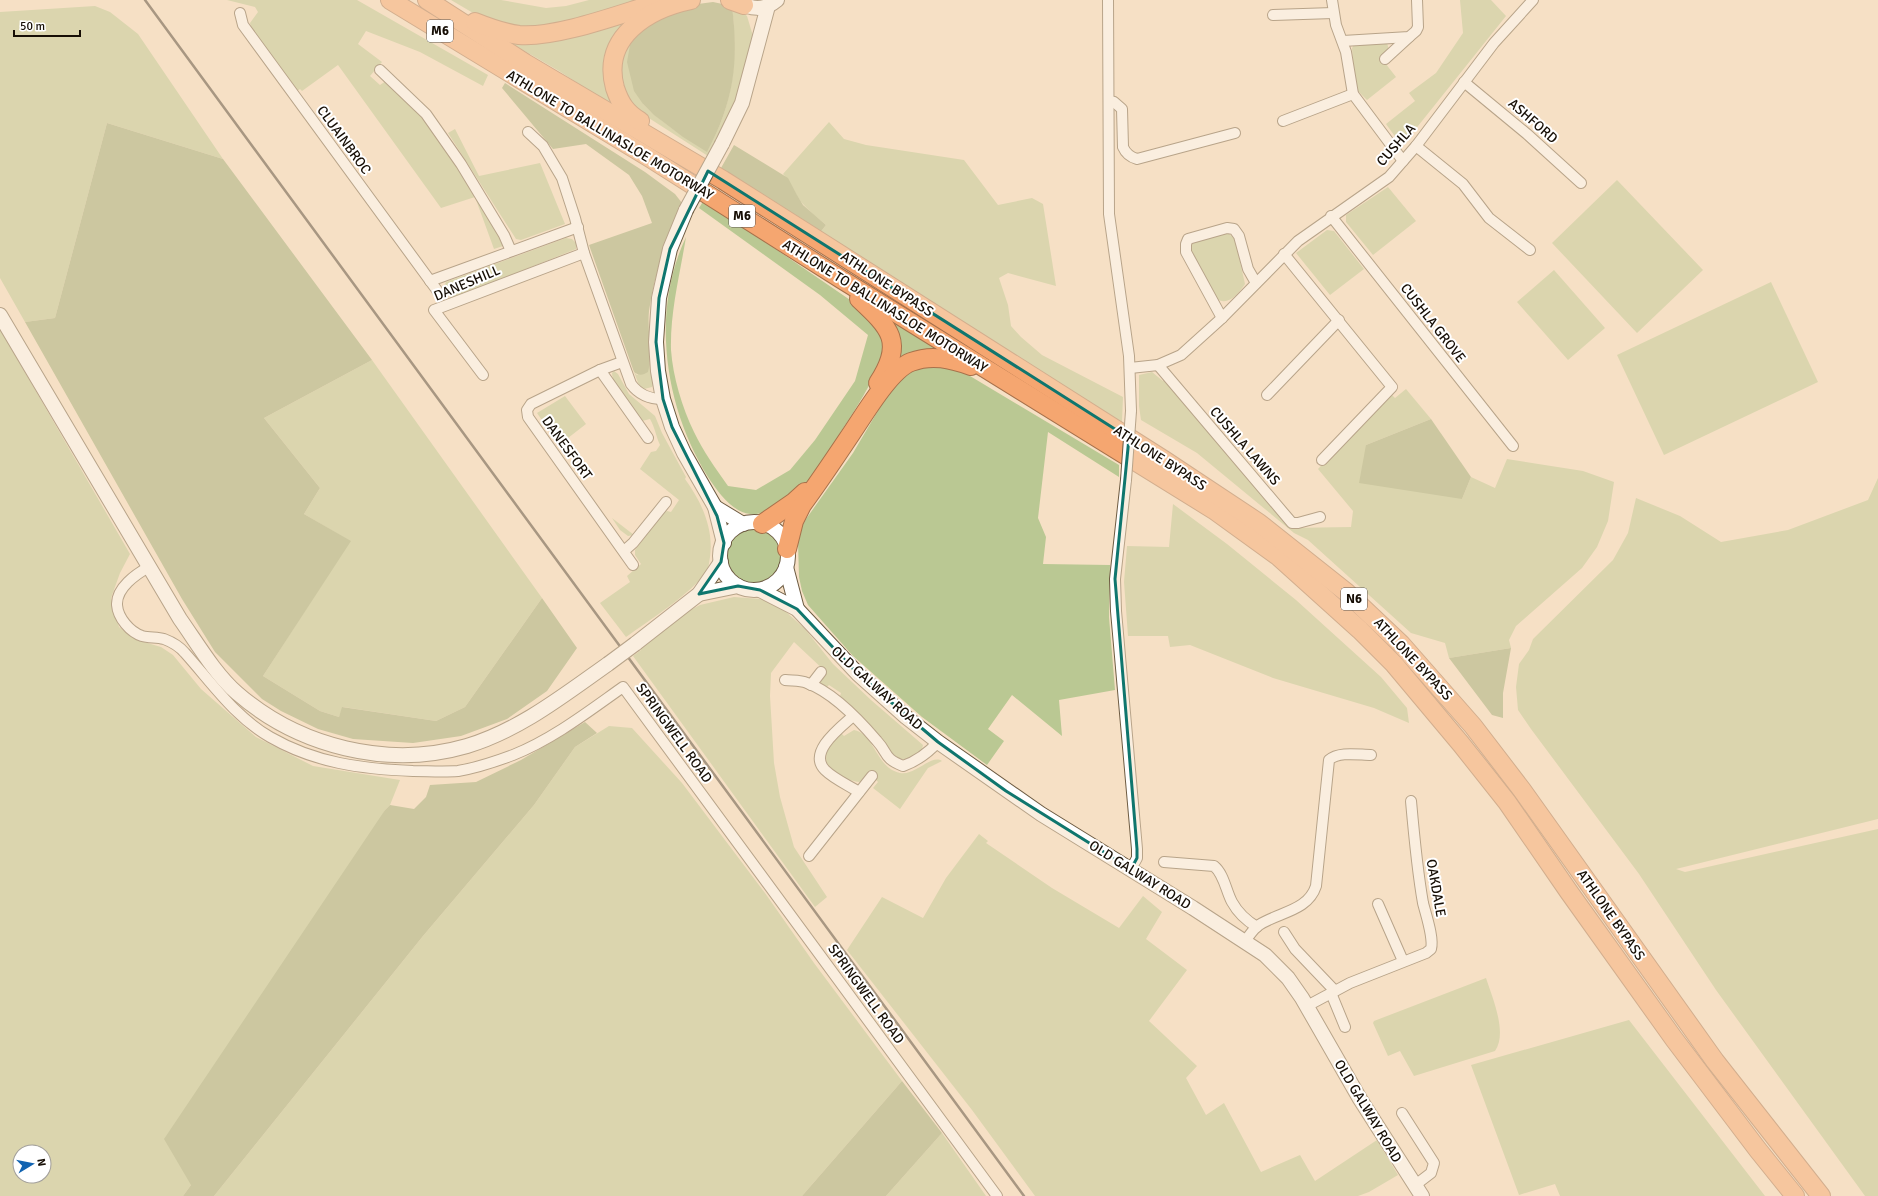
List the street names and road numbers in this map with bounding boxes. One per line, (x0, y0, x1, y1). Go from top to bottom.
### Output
road number: M6 (427, 20, 453, 42)
street label: ATHLONE TO BALLINASLOE MOTORWAY (503, 66, 717, 204)
street label: ASHFORD (1505, 95, 1561, 147)
street label: CLUAINBROC (313, 102, 375, 178)
street label: CUSHLA (1373, 120, 1419, 170)
road number: M6 (729, 205, 755, 227)
street label: ATHLONE TO BALLINASLOE MOTORWAY (779, 236, 991, 376)
street label: ATHLONE BYPASS (837, 248, 937, 320)
street label: DANESHILL (431, 261, 503, 305)
street label: CUSHLA GROVE (1397, 280, 1469, 366)
street label: CUSHLA LAWNS (1206, 403, 1284, 489)
street label: DANESFORT (538, 413, 596, 483)
street label: ATHLONE BYPASS (1110, 422, 1210, 494)
road number: N6 (1341, 588, 1367, 610)
street label: ATHLONE BYPASS (1370, 614, 1456, 704)
street label: OLD GALWAY ROAD (828, 643, 926, 733)
street label: SPRINGWELL ROAD (632, 680, 716, 786)
street label: OLD GALWAY ROAD (1086, 837, 1194, 913)
street label: OAKDALE (1423, 858, 1449, 918)
street label: ATHLONE BYPASS (1573, 866, 1649, 964)
street label: SPRINGWELL ROAD (824, 941, 908, 1047)
street label: OLD GALWAY ROAD (1331, 1056, 1405, 1166)

